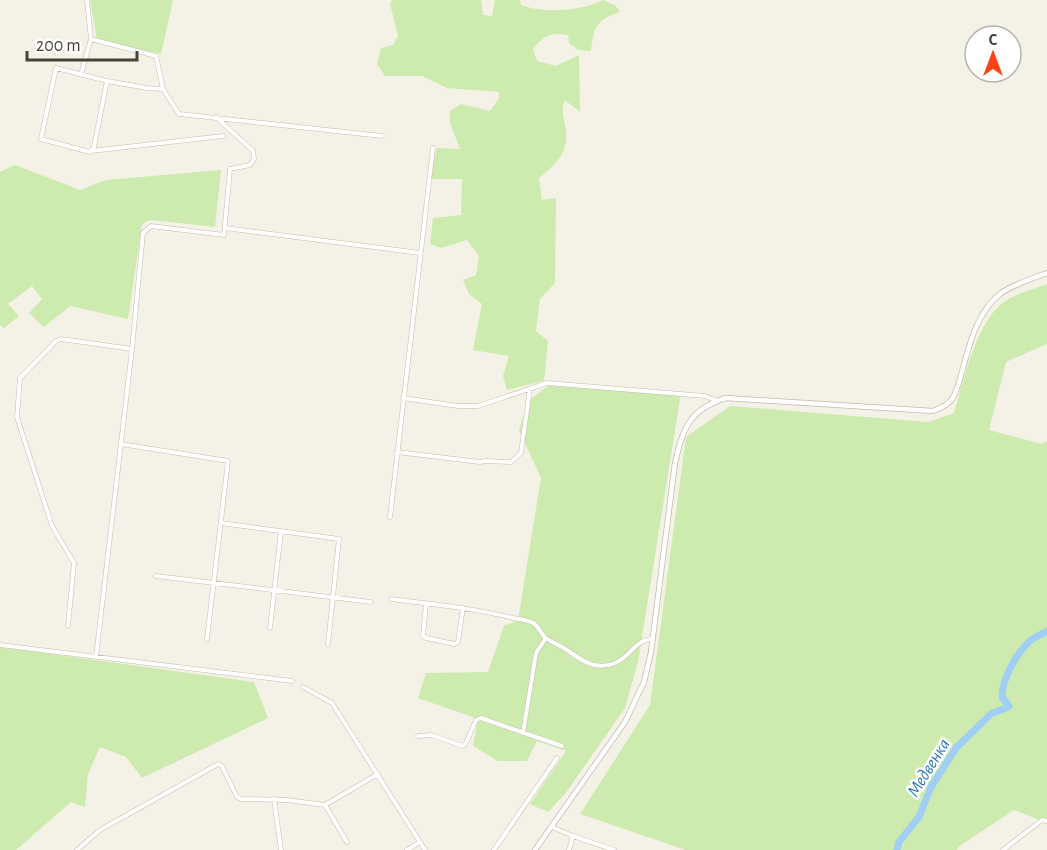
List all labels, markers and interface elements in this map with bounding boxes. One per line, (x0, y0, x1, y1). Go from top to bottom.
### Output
scale bar (27, 24, 136, 62)
north arrow (963, 24, 1023, 84)
text: С (989, 32, 998, 48)
text: 200 m (36, 37, 81, 55)
water label: Медвенка (904, 736, 954, 800)

